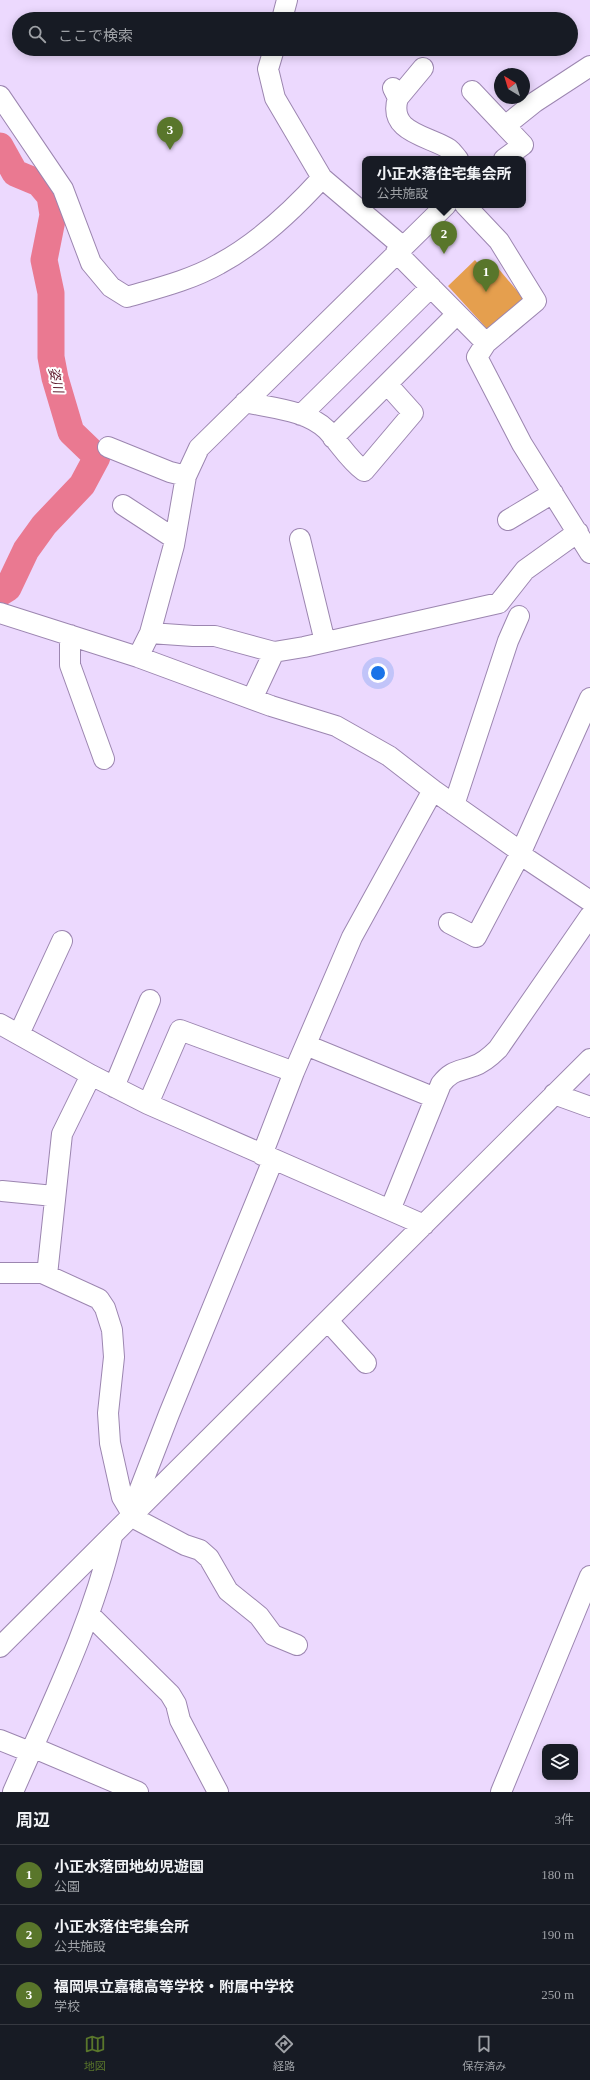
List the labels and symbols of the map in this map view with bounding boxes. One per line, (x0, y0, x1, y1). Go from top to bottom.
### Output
north arrow (494, 68, 530, 104)
pin: 3 (157, 117, 183, 150)
pin: 2 (431, 221, 457, 254)
pin: 1 (473, 259, 499, 292)
water label: 姿川 (46, 366, 67, 396)
your location (368, 663, 388, 683)

